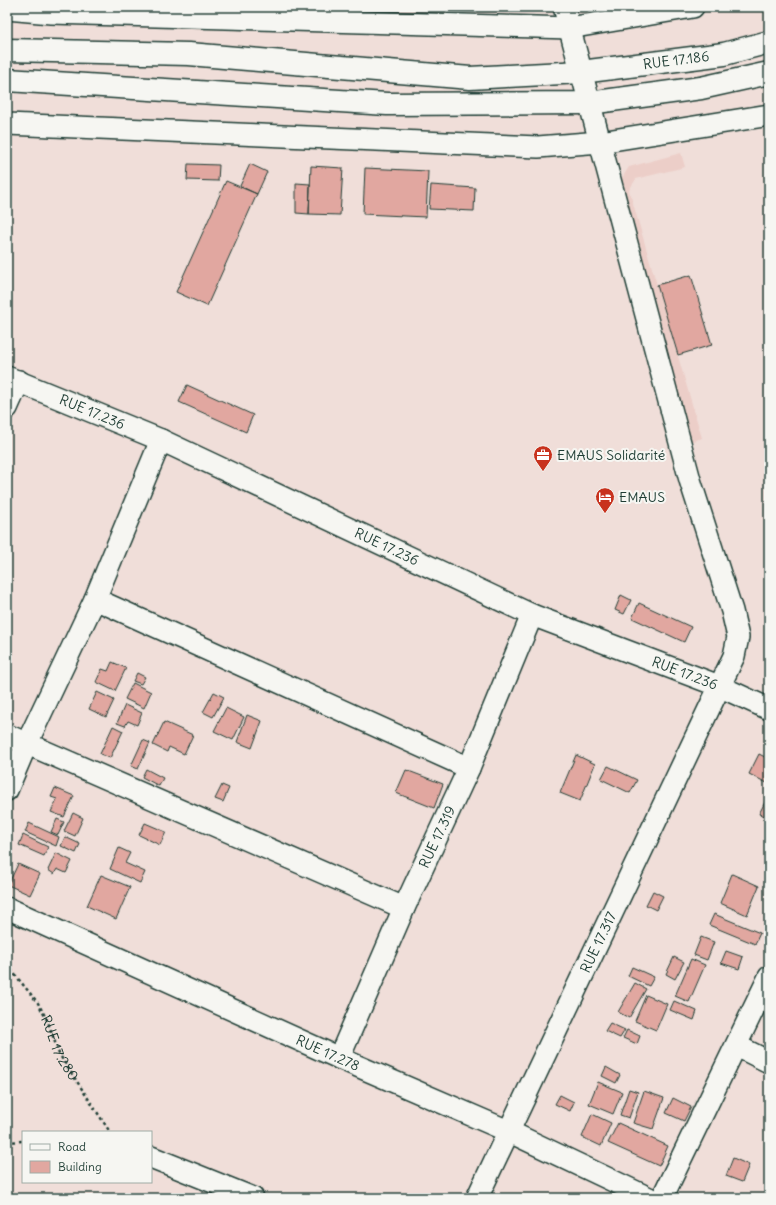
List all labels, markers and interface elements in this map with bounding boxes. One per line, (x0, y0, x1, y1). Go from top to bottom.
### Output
street label: RUE 17.186 (642, 47, 710, 73)
street label: RUE 17.236 (57, 390, 128, 433)
office icon: EMAUS Solidarité (532, 444, 554, 472)
place label: EMAUS Solidarité (557, 446, 665, 464)
hotel icon: EMAUS (594, 486, 616, 514)
place label: EMAUS (619, 488, 665, 506)
street label: RUE 17.236 (352, 524, 422, 569)
street label: RUE 17.236 (649, 652, 720, 694)
street label: RUE 17.319 (415, 803, 459, 871)
street label: RUE 17.317 (576, 909, 620, 976)
street label: RUE 17.280 (37, 1012, 83, 1084)
street label: RUE 17.278 (293, 1031, 362, 1075)
legend (22, 1131, 152, 1183)
text: Road (58, 1139, 86, 1154)
text: Building (58, 1159, 102, 1174)

